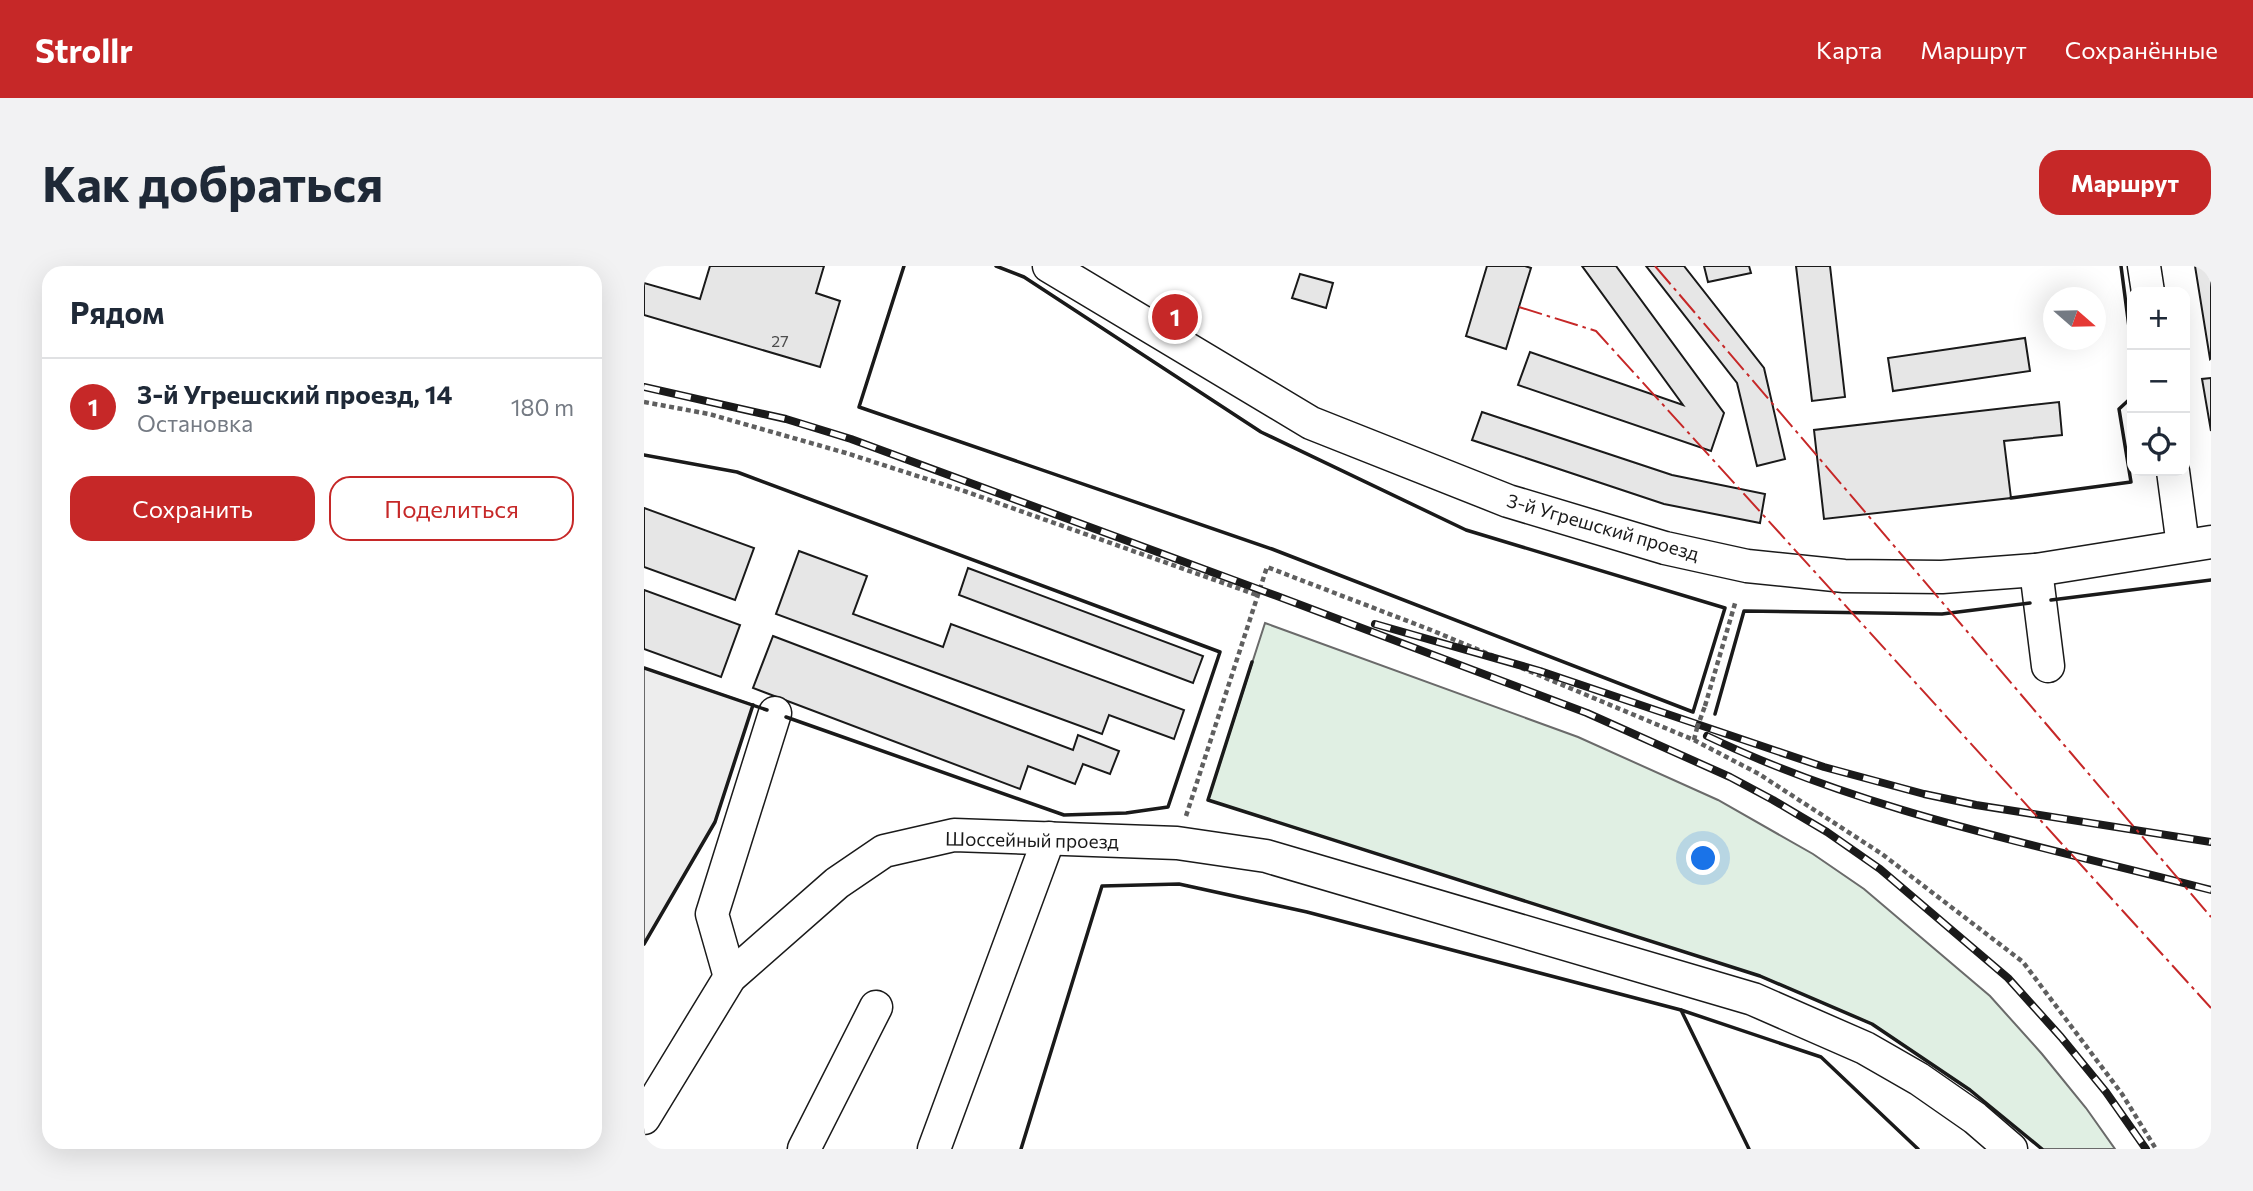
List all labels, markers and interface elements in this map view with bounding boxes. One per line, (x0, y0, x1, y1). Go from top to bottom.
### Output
text: Strollr (35, 29, 133, 70)
text: Карта (1816, 35, 1882, 64)
text: Маршрут (1920, 35, 2027, 64)
text: Сохранённые (2065, 35, 2218, 64)
button: Маршрут (2039, 150, 2211, 215)
text: Как добраться (42, 152, 383, 212)
north arrow (2043, 287, 2106, 350)
map controls (2127, 287, 2190, 476)
button: + (2127, 287, 2190, 350)
pin: 1 (1152, 291, 1198, 343)
text: Рядом (70, 293, 164, 330)
house number: 27 (771, 331, 789, 350)
button: − (2127, 350, 2190, 413)
text: 3-й Угрешский проезд, 14 (137, 378, 452, 409)
text: 1 (88, 393, 98, 421)
text: 180 m (511, 393, 574, 421)
text: Остановка (137, 409, 253, 437)
button: locate (2127, 413, 2190, 476)
button: Сохранить (70, 476, 315, 541)
button: Поделиться (329, 476, 574, 541)
street label: 3-й Угрешский проезд (1504, 488, 1702, 565)
street label: Шоссейный проезд (945, 826, 1119, 853)
your location (1686, 841, 1720, 875)

